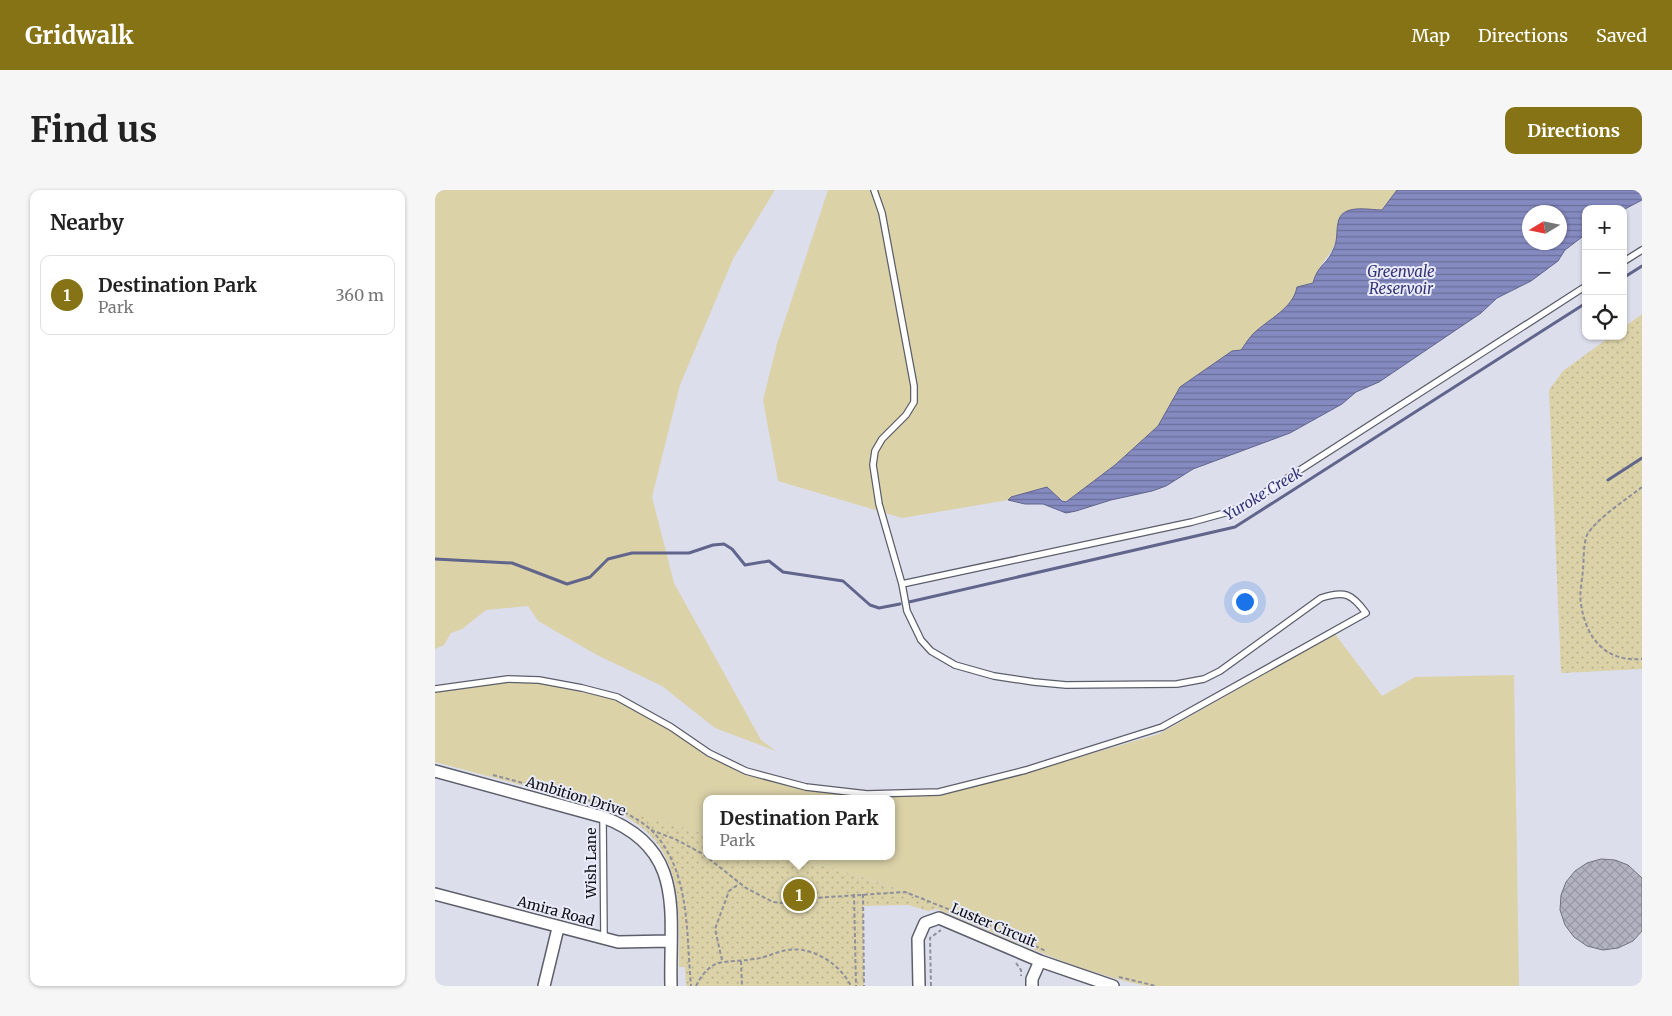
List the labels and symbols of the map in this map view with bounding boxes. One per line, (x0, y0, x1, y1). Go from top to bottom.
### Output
north arrow (1522, 205, 1567, 250)
water label: Greenvale Reservoir (1367, 262, 1435, 298)
water label: Yuroke Creek (1220, 462, 1306, 524)
your location (1232, 589, 1258, 615)
street label: Ambition Drive (523, 772, 628, 820)
street label: Wish Lane (582, 828, 600, 899)
pin: 1 (783, 876, 815, 914)
street label: Amira Road (514, 892, 597, 930)
street label: Luster Circuit (948, 899, 1040, 951)

